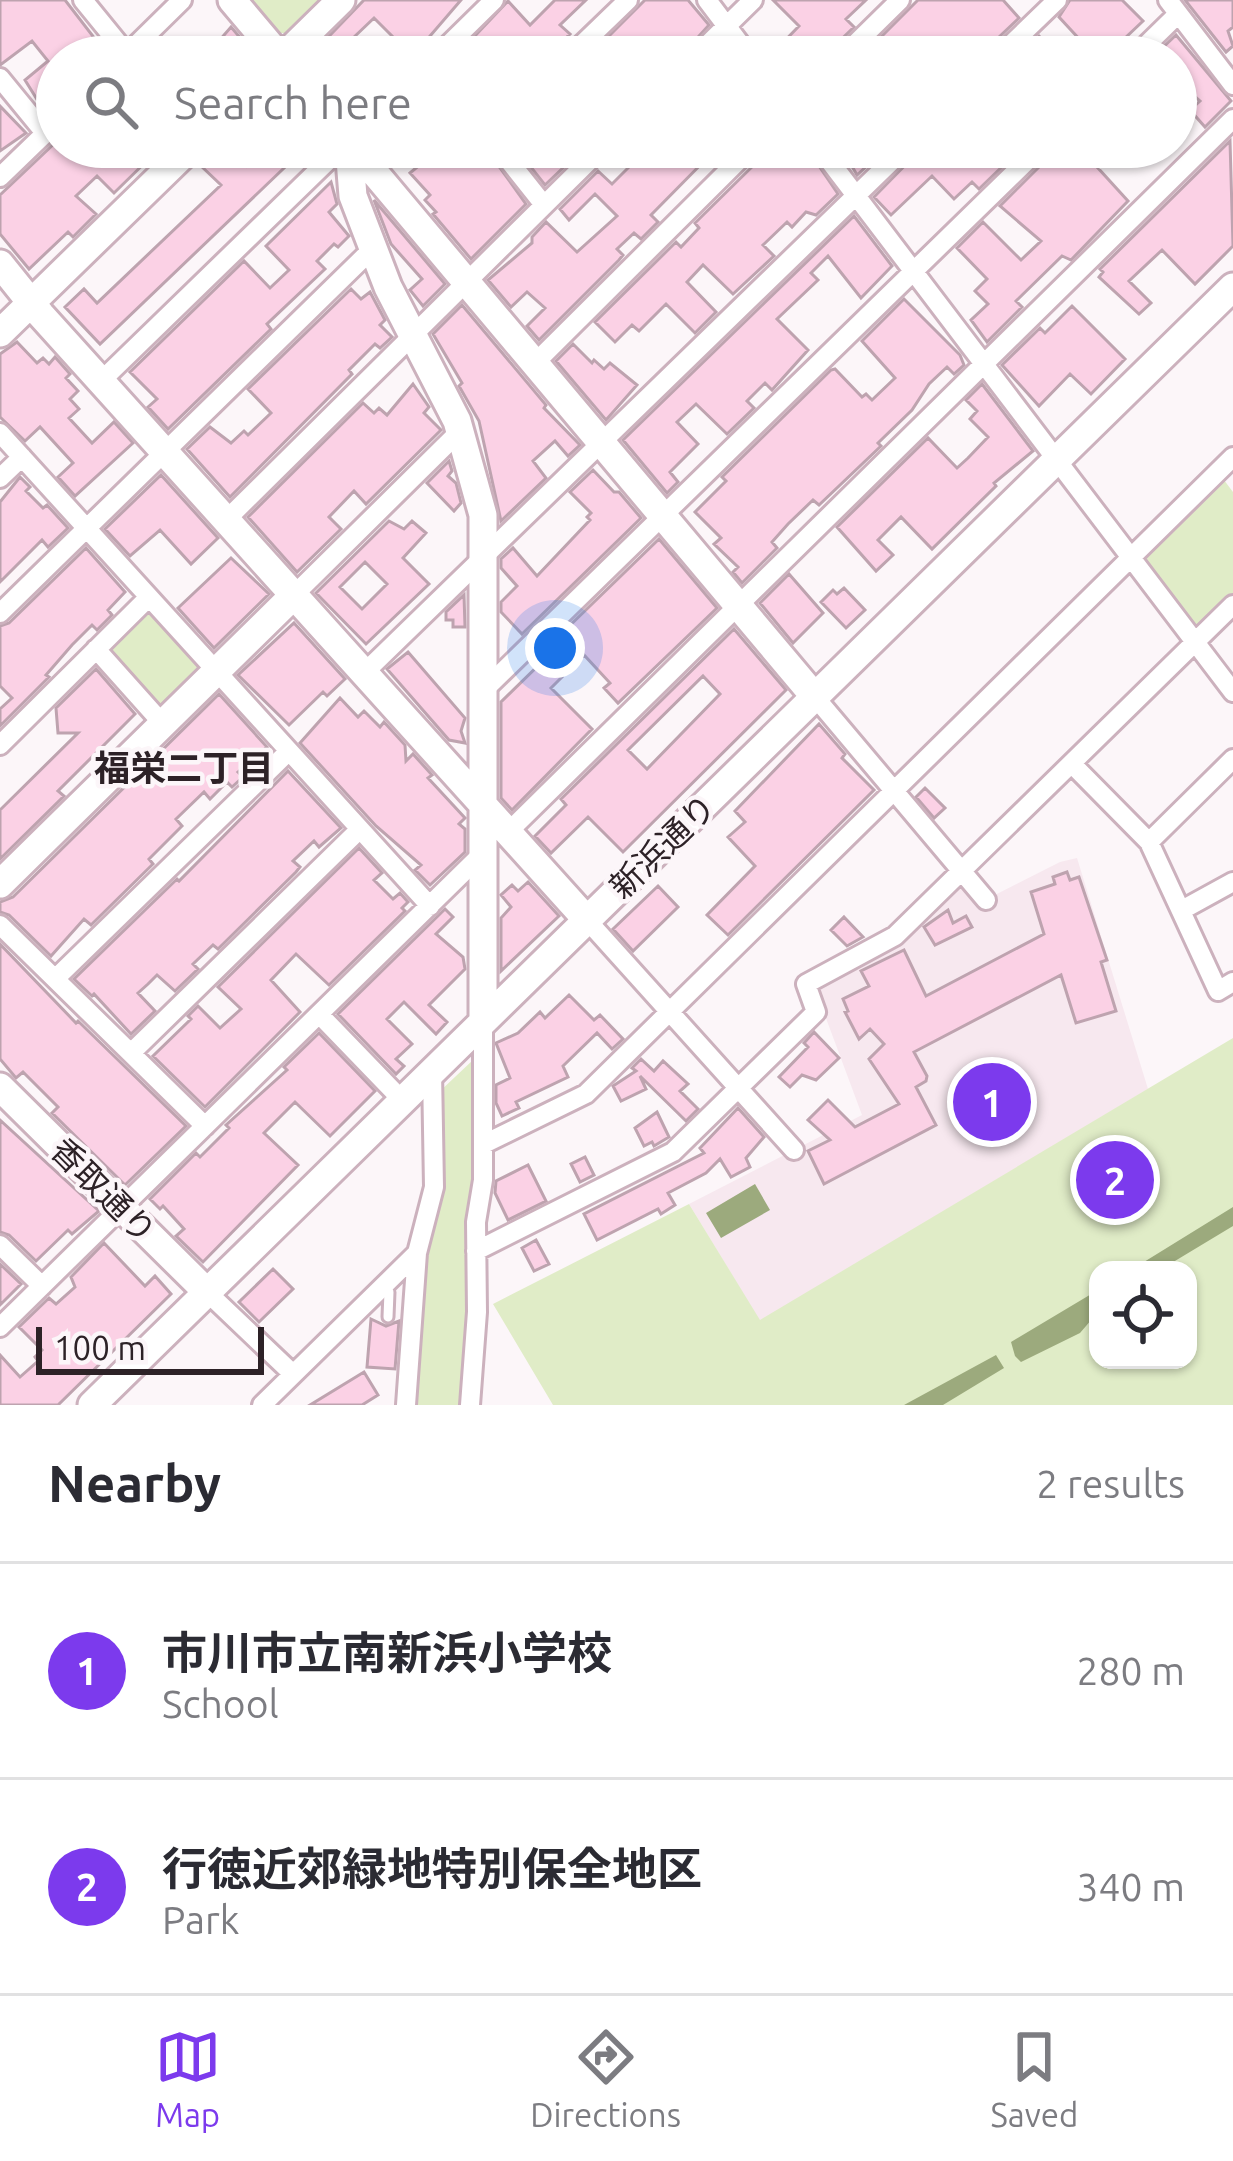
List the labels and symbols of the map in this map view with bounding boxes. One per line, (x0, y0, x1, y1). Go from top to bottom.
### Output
your location (525, 618, 585, 678)
district label: 福栄二丁目 (94, 747, 274, 788)
street label: 新浜通り (602, 787, 722, 905)
pin: 1 (953, 1057, 1031, 1147)
street label: 香取通り (44, 1130, 164, 1250)
pin: 2 (1076, 1135, 1154, 1225)
scale bar (36, 1321, 264, 1374)

